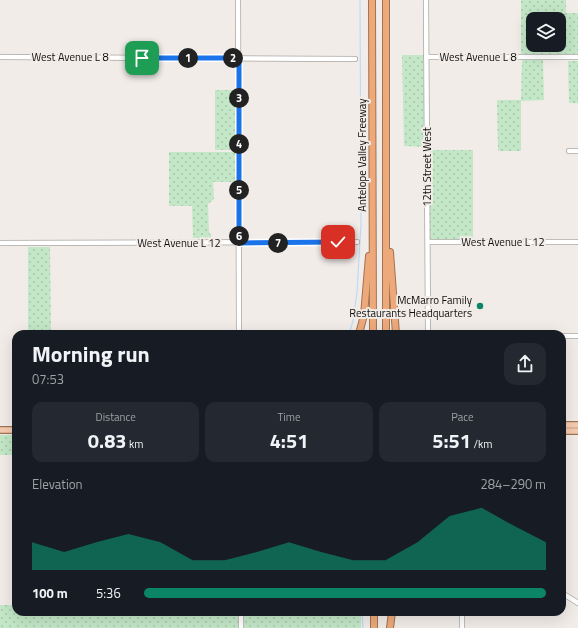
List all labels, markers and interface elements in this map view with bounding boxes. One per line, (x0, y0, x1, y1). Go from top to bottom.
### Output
map controls (526, 12, 566, 52)
button: layers (526, 12, 566, 52)
pin (125, 41, 159, 75)
icon: arrive (131, 47, 153, 69)
pin: 1 (178, 48, 198, 68)
pin: 2 (223, 48, 243, 68)
street label: West Avenue L 8 (31, 49, 109, 65)
street label: West Avenue L 8 (439, 49, 517, 65)
text: 1 (185, 50, 191, 66)
text: 2 (230, 50, 236, 66)
pin: 3 (229, 88, 249, 108)
text: 3 (236, 90, 242, 106)
street label: Antelope Valley Freeway (354, 98, 370, 212)
street label: 12th Street West (419, 127, 435, 207)
pin: 4 (229, 134, 249, 154)
text: 4 (236, 136, 242, 152)
pin: 5 (229, 180, 249, 200)
text: 5 (236, 182, 242, 198)
pin (321, 225, 355, 259)
pin: 6 (229, 226, 249, 246)
text: 6 (236, 228, 242, 244)
icon: check (327, 231, 349, 253)
pin: 7 (268, 233, 288, 253)
street label: West Avenue L 12 (461, 234, 545, 250)
street label: West Avenue L 12 (137, 235, 221, 251)
text: 7 (275, 235, 281, 251)
place label: McMarro Family Restaurants Headquarters (349, 292, 473, 321)
marker: McMarro Family Restaurants Headquarters (475, 301, 485, 311)
text: Morning run (32, 337, 150, 371)
button: share (504, 343, 546, 385)
text: 07:53 (32, 369, 64, 389)
text: Distance (96, 409, 136, 425)
text: Time (278, 409, 300, 425)
text: Pace (451, 409, 473, 425)
text: 0.83 (88, 425, 127, 456)
text: 4:51 (270, 425, 308, 456)
text: 5:51 (432, 425, 471, 456)
text: km (127, 436, 143, 452)
text: /km (471, 436, 492, 452)
text: Elevation (32, 474, 83, 494)
text: 284–290 m (480, 474, 546, 494)
text: 100 m (32, 583, 68, 603)
text: 5:36 (96, 583, 121, 603)

